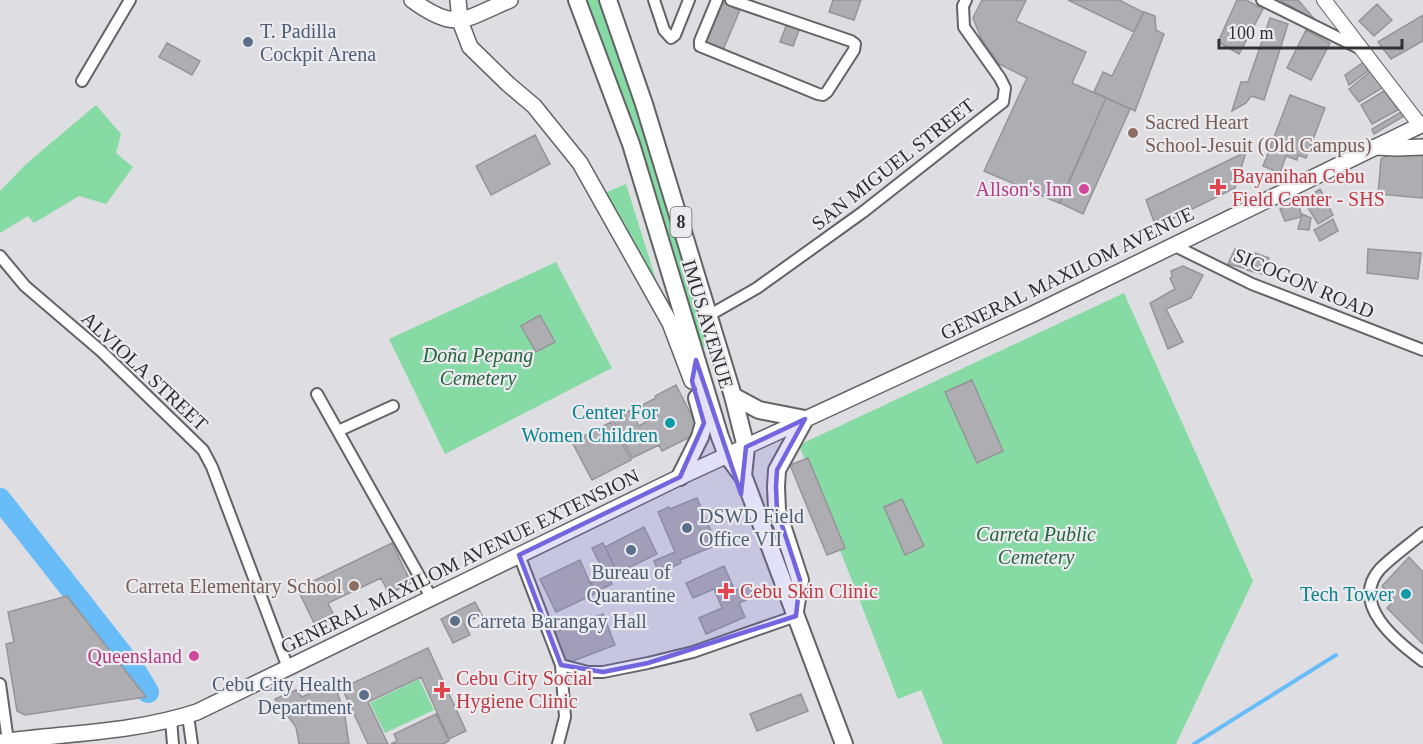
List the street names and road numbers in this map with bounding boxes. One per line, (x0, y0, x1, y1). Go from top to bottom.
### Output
street label: SAN MIGUEL STREET (807, 94, 979, 234)
street label: GENERAL MAXILOM AVENUE (937, 202, 1197, 344)
road number: 8 (670, 207, 692, 237)
street label: SICOGON ROAD (1230, 243, 1378, 323)
street label: IMUS AVENUE (678, 257, 738, 391)
street label: ALVIOLA STREET (77, 307, 213, 435)
street label: GENERAL MAXILOM AVENUE EXTENSION (277, 464, 643, 658)

